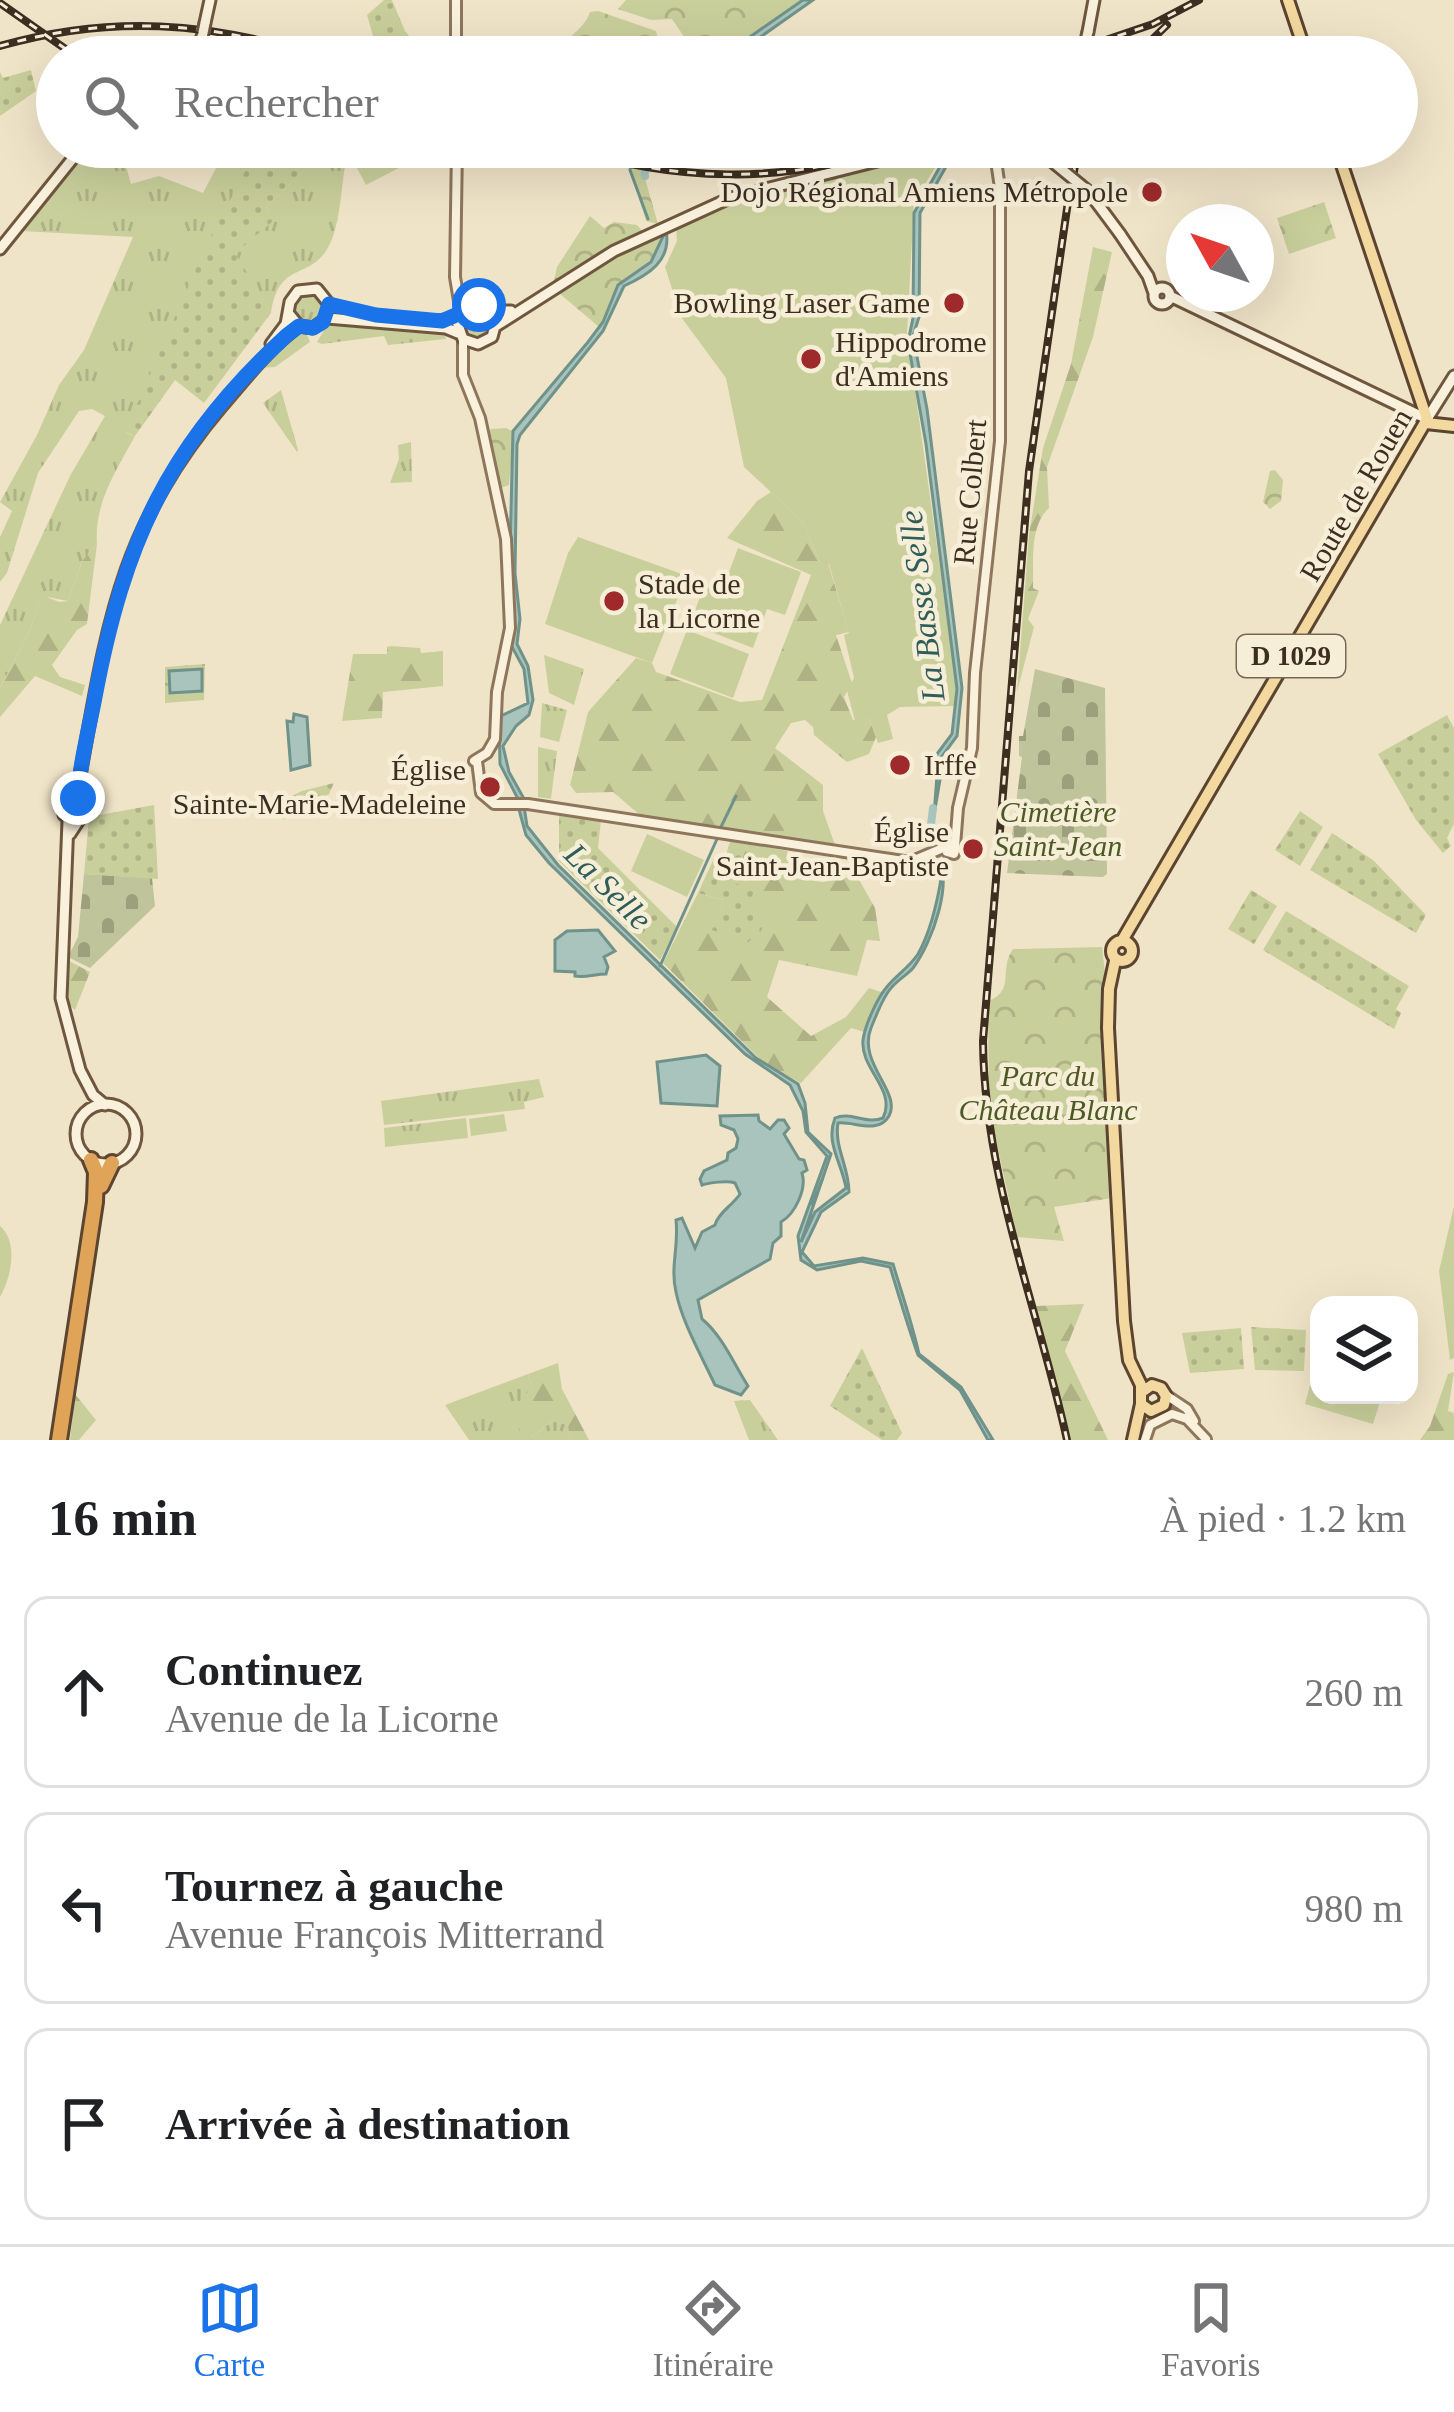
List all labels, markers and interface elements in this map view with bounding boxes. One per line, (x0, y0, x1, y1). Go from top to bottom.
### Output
search box (36, 36, 1418, 168)
icon: search (78, 69, 144, 135)
text: Rechercher (174, 77, 379, 127)
place label: Dojo Régional Amiens Métropole (721, 175, 1128, 208)
marker: Dojo Régional Amiens Métropole (1139, 179, 1165, 205)
north arrow (1166, 204, 1274, 312)
route start (452, 278, 506, 332)
place label: Bowling Laser Game (673, 286, 930, 319)
marker: Bowling Laser Game (941, 290, 967, 316)
place label: Hippodrome d'Amiens (835, 325, 987, 392)
marker: Hippodrome d'Amiens (798, 346, 824, 372)
street label: Route de Rouen (1293, 403, 1418, 587)
street label: Rue Colbert (947, 417, 992, 566)
water label: La Basse Selle (892, 508, 952, 705)
place label: Stade de la Licorne (638, 567, 760, 634)
marker: Stade de la Licorne (601, 588, 627, 614)
road number: D 1029 (1237, 635, 1345, 677)
place label: Irffe (924, 748, 977, 781)
marker: Irffe (887, 752, 913, 778)
place label: Église Sainte-Marie-Madeleine (173, 753, 466, 820)
route end (51, 771, 105, 825)
marker: Église Sainte-Marie-Madeleine (477, 774, 503, 800)
park label: Cimetière Saint-Jean (994, 795, 1122, 862)
place label: Église Saint-Jean-Baptiste (716, 815, 949, 882)
water label: La Selle (557, 835, 659, 937)
marker: Église Saint-Jean-Baptiste (960, 836, 986, 862)
park label: Parc du Château Blanc (958, 1059, 1138, 1126)
map controls (1310, 1296, 1418, 1404)
button: layers (1310, 1296, 1418, 1404)
text: 16 min (48, 1490, 197, 1546)
text: À pied · 1.2 km (1160, 1497, 1406, 1540)
text: Continuez (165, 1645, 363, 1695)
icon: ahead (51, 1659, 117, 1725)
text: 260 m (1304, 1671, 1403, 1714)
text: Avenue de la Licorne (165, 1697, 499, 1740)
text: Tournez à gauche (165, 1861, 503, 1911)
icon: left (51, 1875, 117, 1941)
text: 980 m (1304, 1887, 1403, 1930)
text: Avenue François Mitterrand (165, 1913, 604, 1956)
icon: arrive (51, 2091, 117, 2157)
text: Arrivée à destination (165, 2099, 570, 2149)
tab: Carte (194, 2275, 265, 2384)
tab: Itinéraire (653, 2275, 774, 2384)
tab: Favoris (1161, 2275, 1260, 2384)

